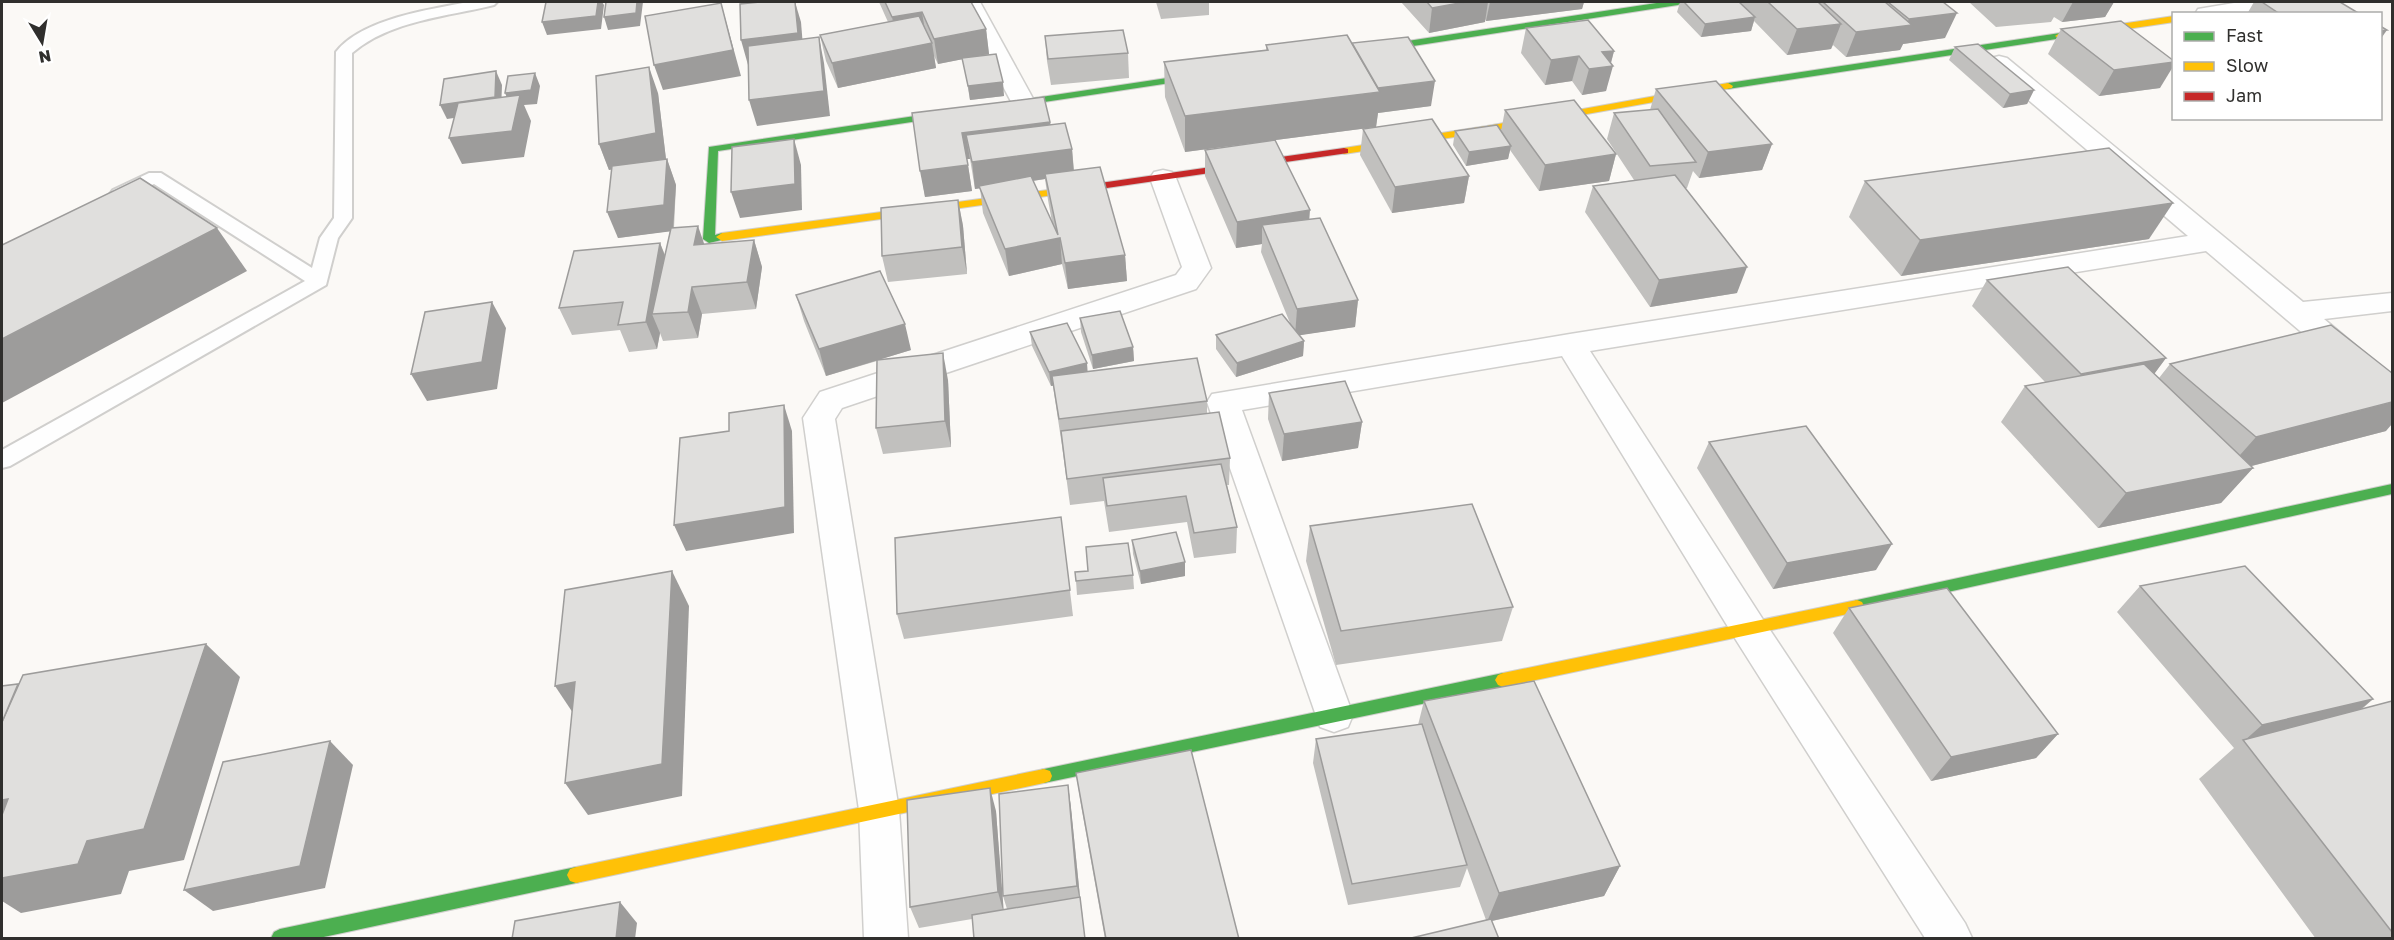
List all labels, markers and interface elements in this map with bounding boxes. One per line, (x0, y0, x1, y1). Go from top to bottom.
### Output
north arrow (12, 12, 72, 72)
legend (2172, 12, 2382, 120)
text: Fast (2226, 24, 2263, 46)
text: N (37, 46, 53, 68)
text: Slow (2226, 54, 2269, 76)
text: Jam (2226, 84, 2262, 106)

